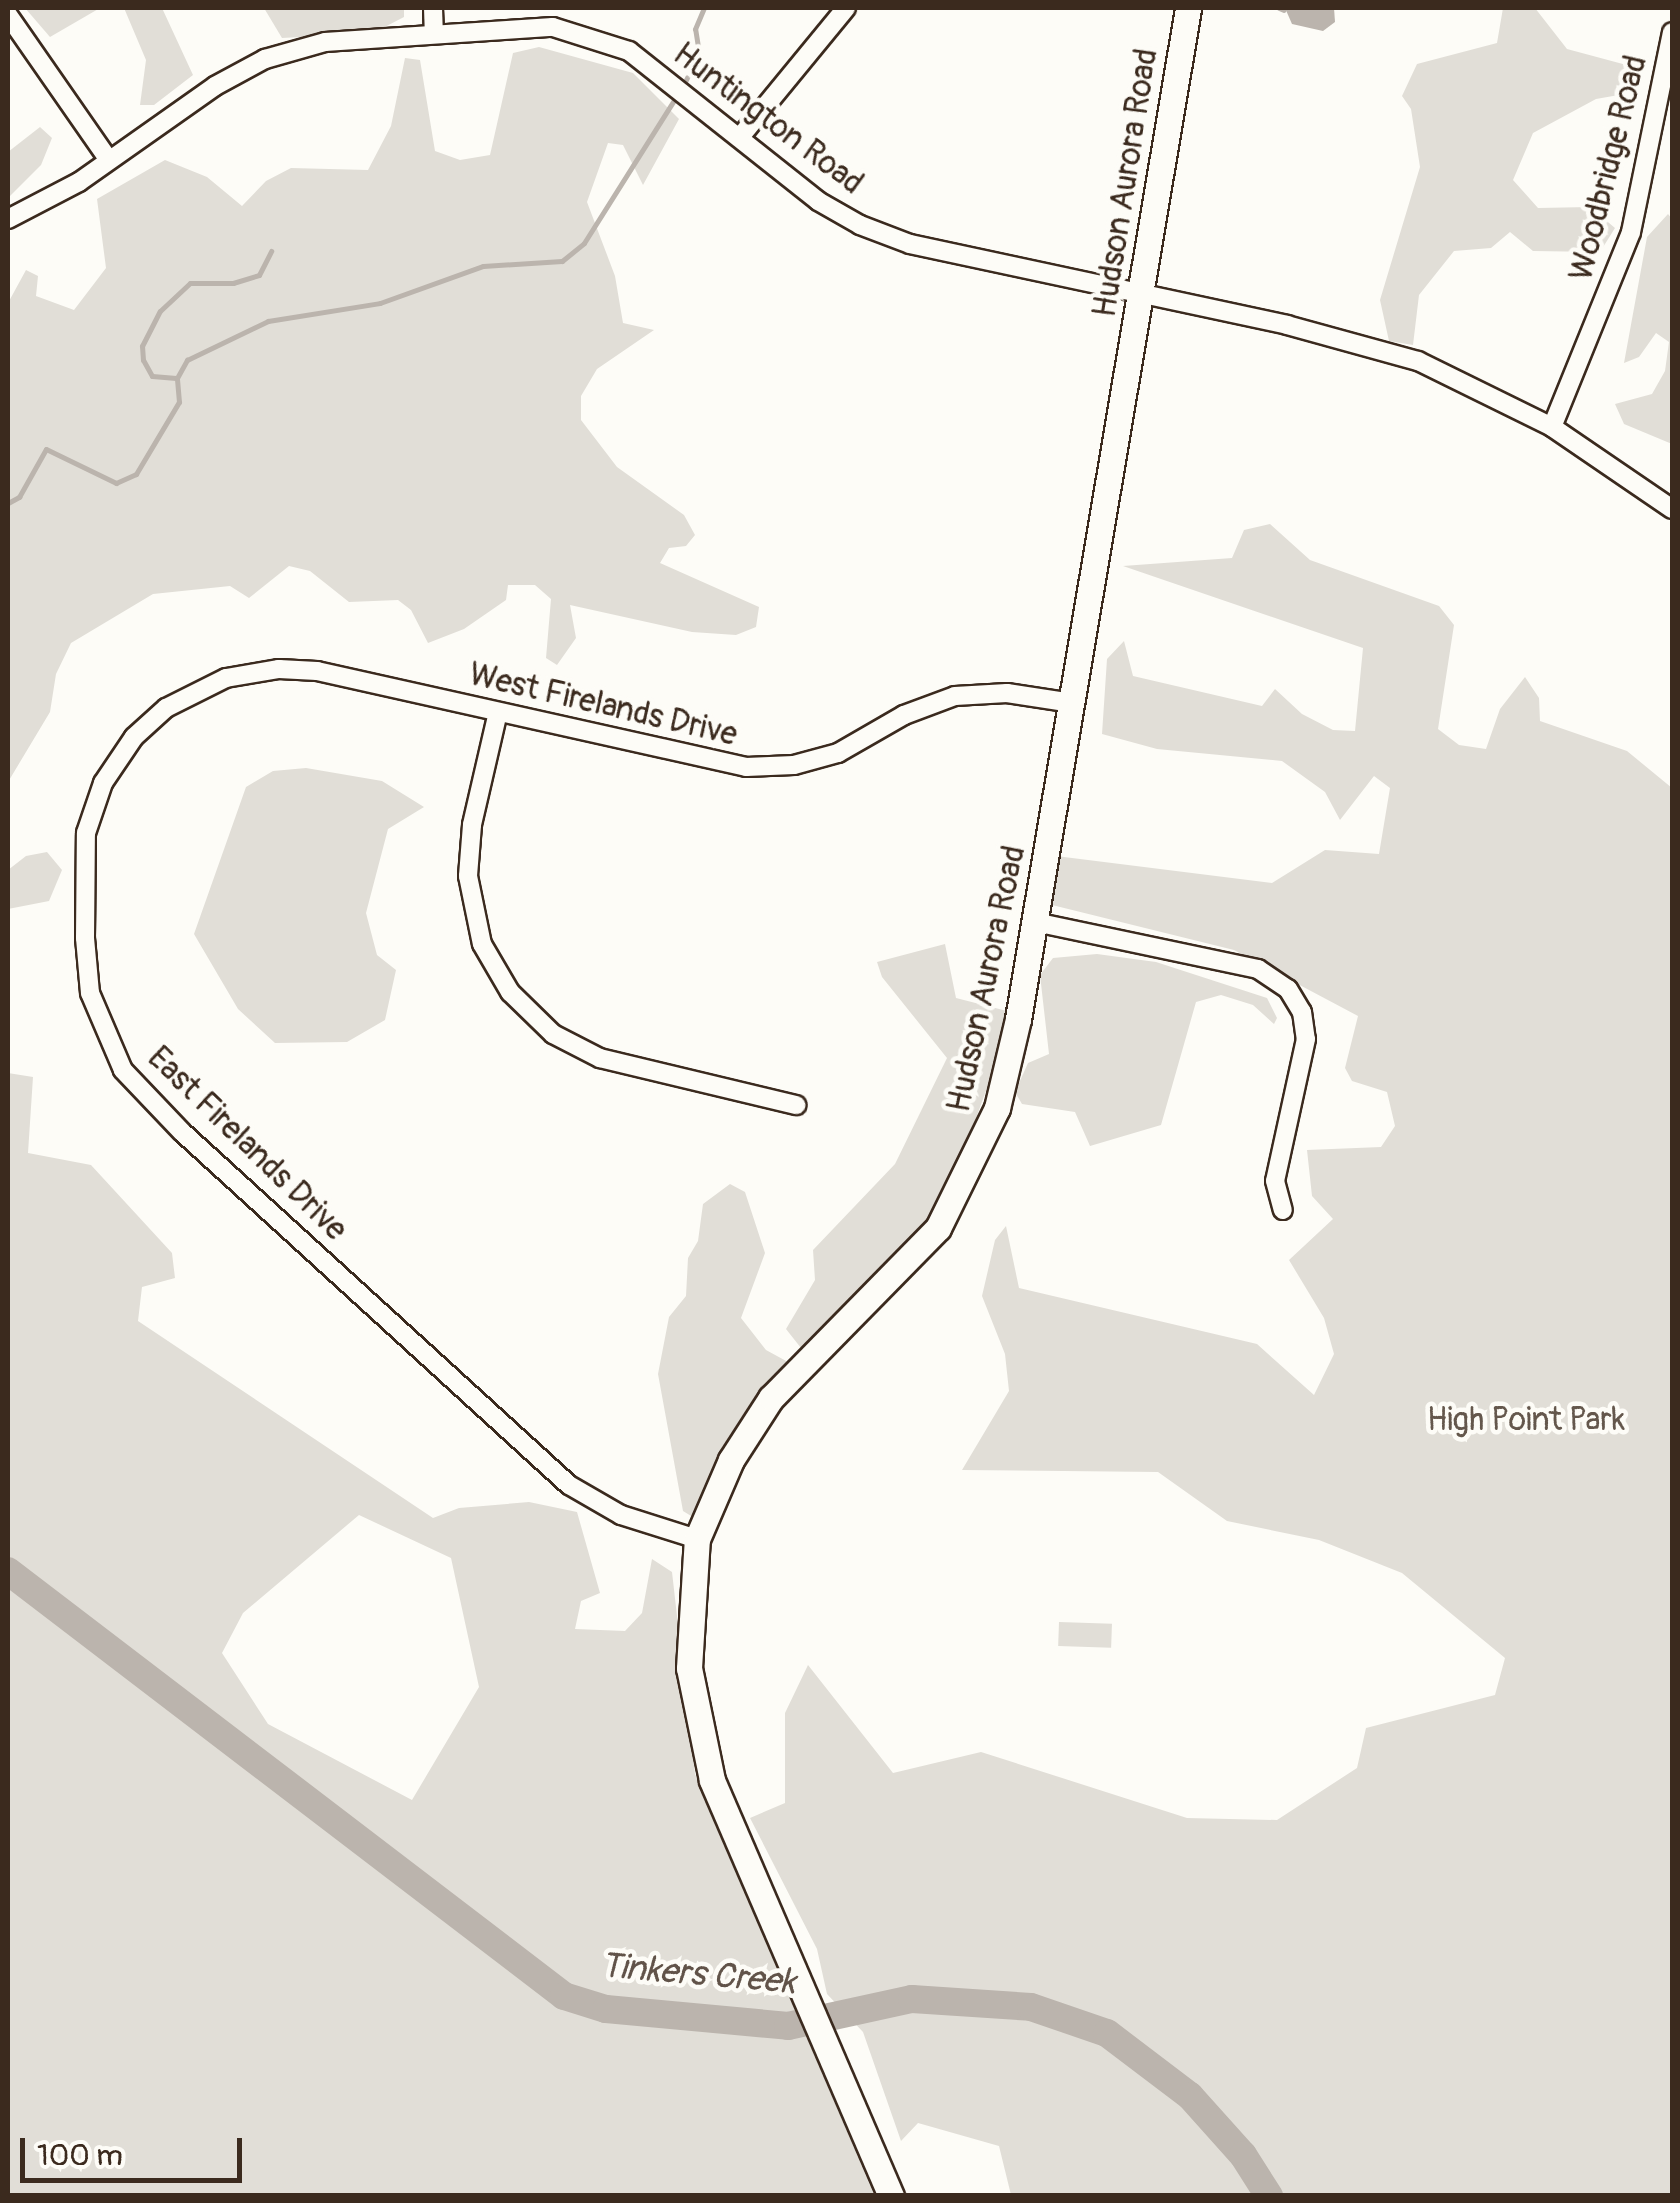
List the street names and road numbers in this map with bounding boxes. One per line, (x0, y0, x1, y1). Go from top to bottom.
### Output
street label: Huntington Road (666, 35, 870, 203)
street label: Hudson Aurora Road (1086, 46, 1166, 320)
street label: Woodbridge Road (1562, 51, 1656, 285)
street label: West Firelands Drive (465, 656, 741, 754)
street label: Hudson Aurora Road (940, 842, 1034, 1116)
street label: East Firelands Drive (139, 1039, 355, 1249)

